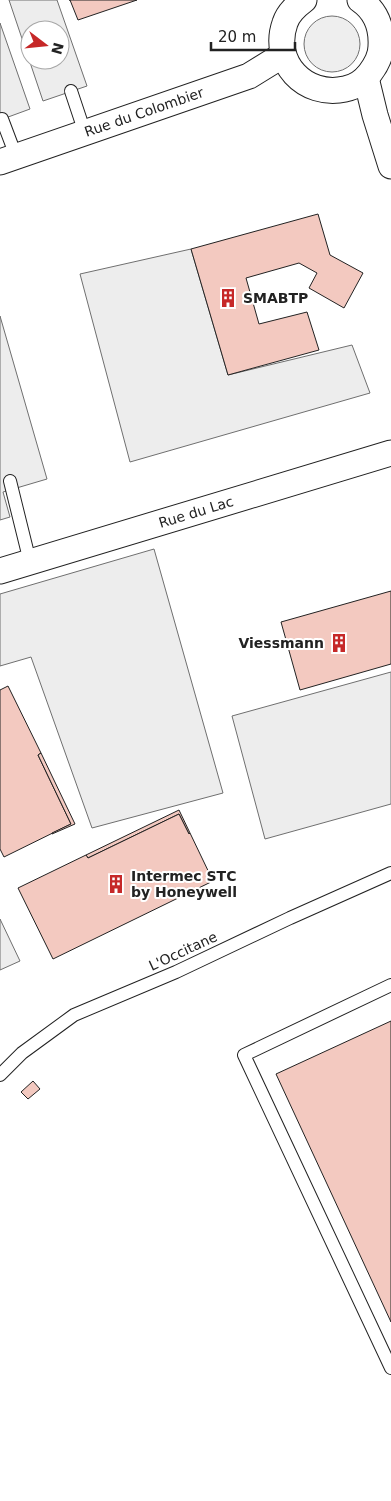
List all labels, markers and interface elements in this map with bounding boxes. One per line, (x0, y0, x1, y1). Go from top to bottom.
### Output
north arrow (20, 20, 70, 70)
scale bar (211, 20, 295, 52)
text: 20 m (218, 28, 256, 46)
text: N (48, 41, 67, 56)
street label: Rue du Colombier (82, 84, 206, 140)
building icon: SMABTP (217, 287, 239, 309)
place label: SMABTP (243, 290, 308, 306)
street label: Rue du Lac (157, 493, 235, 531)
building icon: Viessmann (328, 632, 350, 654)
place label: Viessmann (238, 635, 324, 651)
place label: Intermec STC by Honeywell (131, 868, 237, 900)
building icon: Intermec STC by Honeywell (105, 873, 127, 895)
street label: L'Occitane (146, 928, 220, 974)

